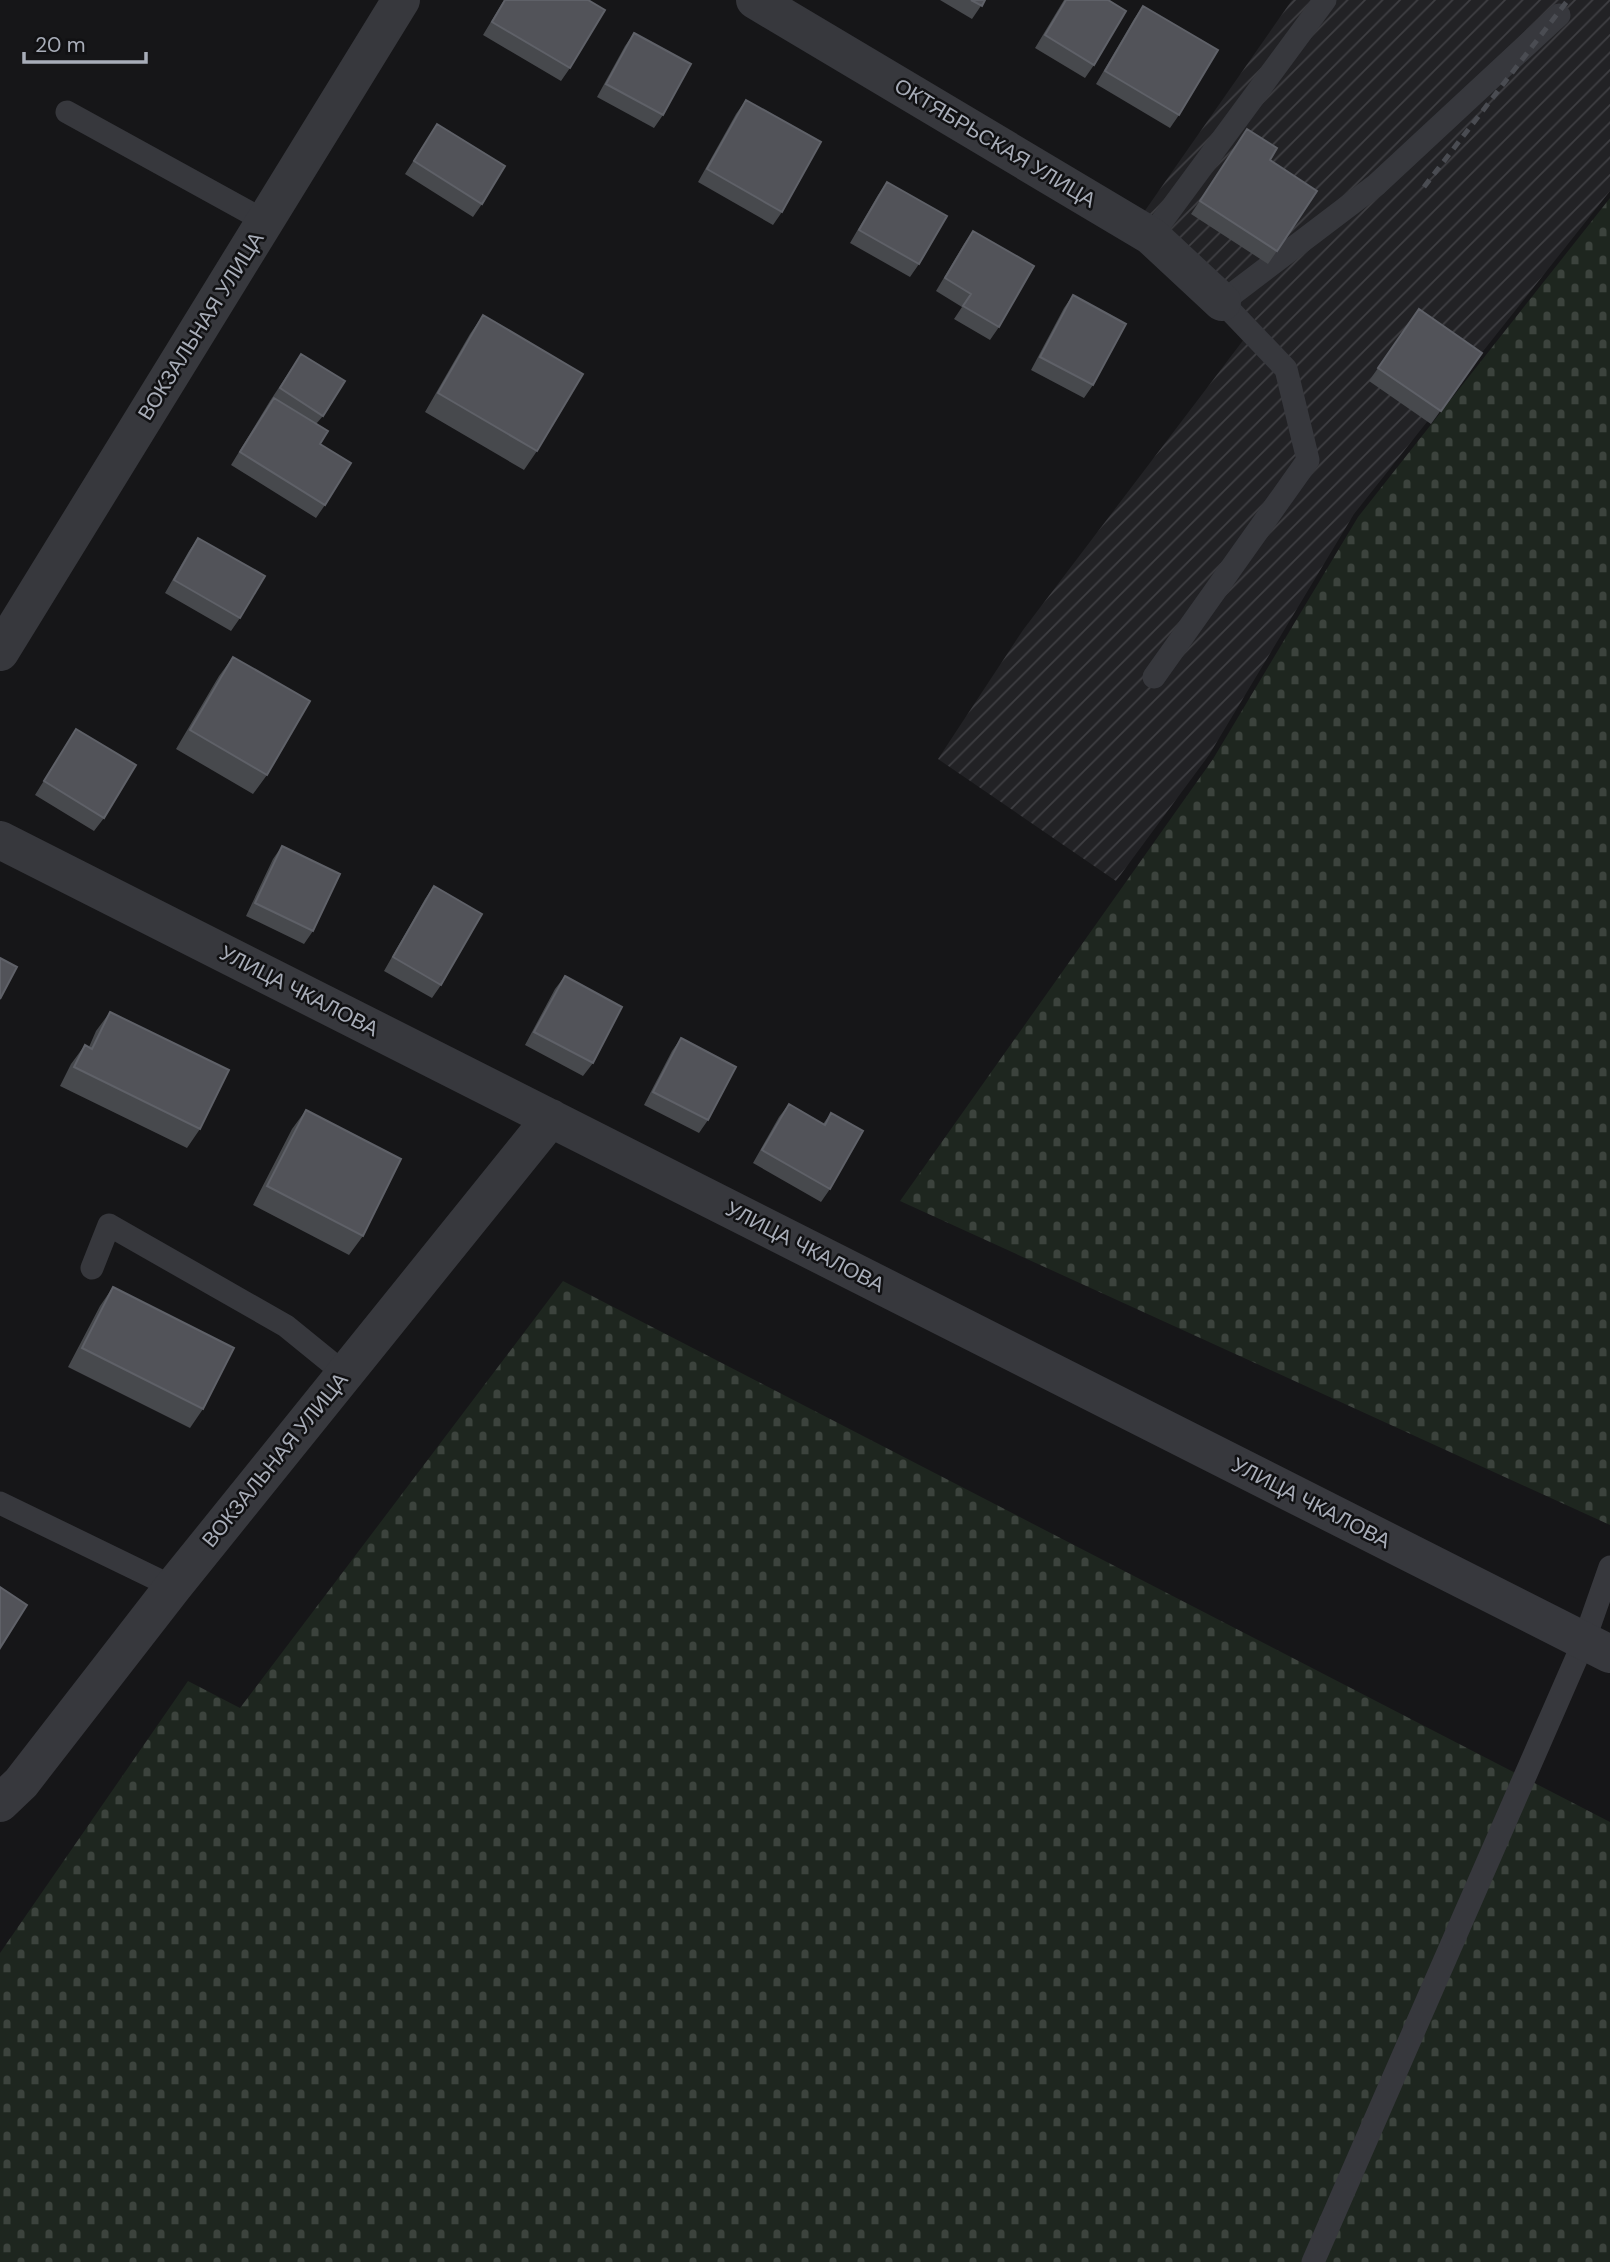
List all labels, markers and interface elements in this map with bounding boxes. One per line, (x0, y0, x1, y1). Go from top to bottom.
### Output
scale bar (24, 21, 147, 65)
text: 20 m (35, 31, 86, 59)
street label: ОКТЯБРЬСКАЯ УЛИЦА (889, 72, 1101, 214)
street label: ВОКЗАЛЬНАЯ УЛИЦА (132, 226, 270, 426)
street label: УЛИЦА ЧКАЛОВА (215, 939, 383, 1043)
street label: УЛИЦА ЧКАЛОВА (721, 1195, 889, 1299)
street label: ВОКЗАЛЬНАЯ УЛИЦА (196, 1367, 354, 1553)
street label: УЛИЦА ЧКАЛОВА (1227, 1451, 1395, 1555)

